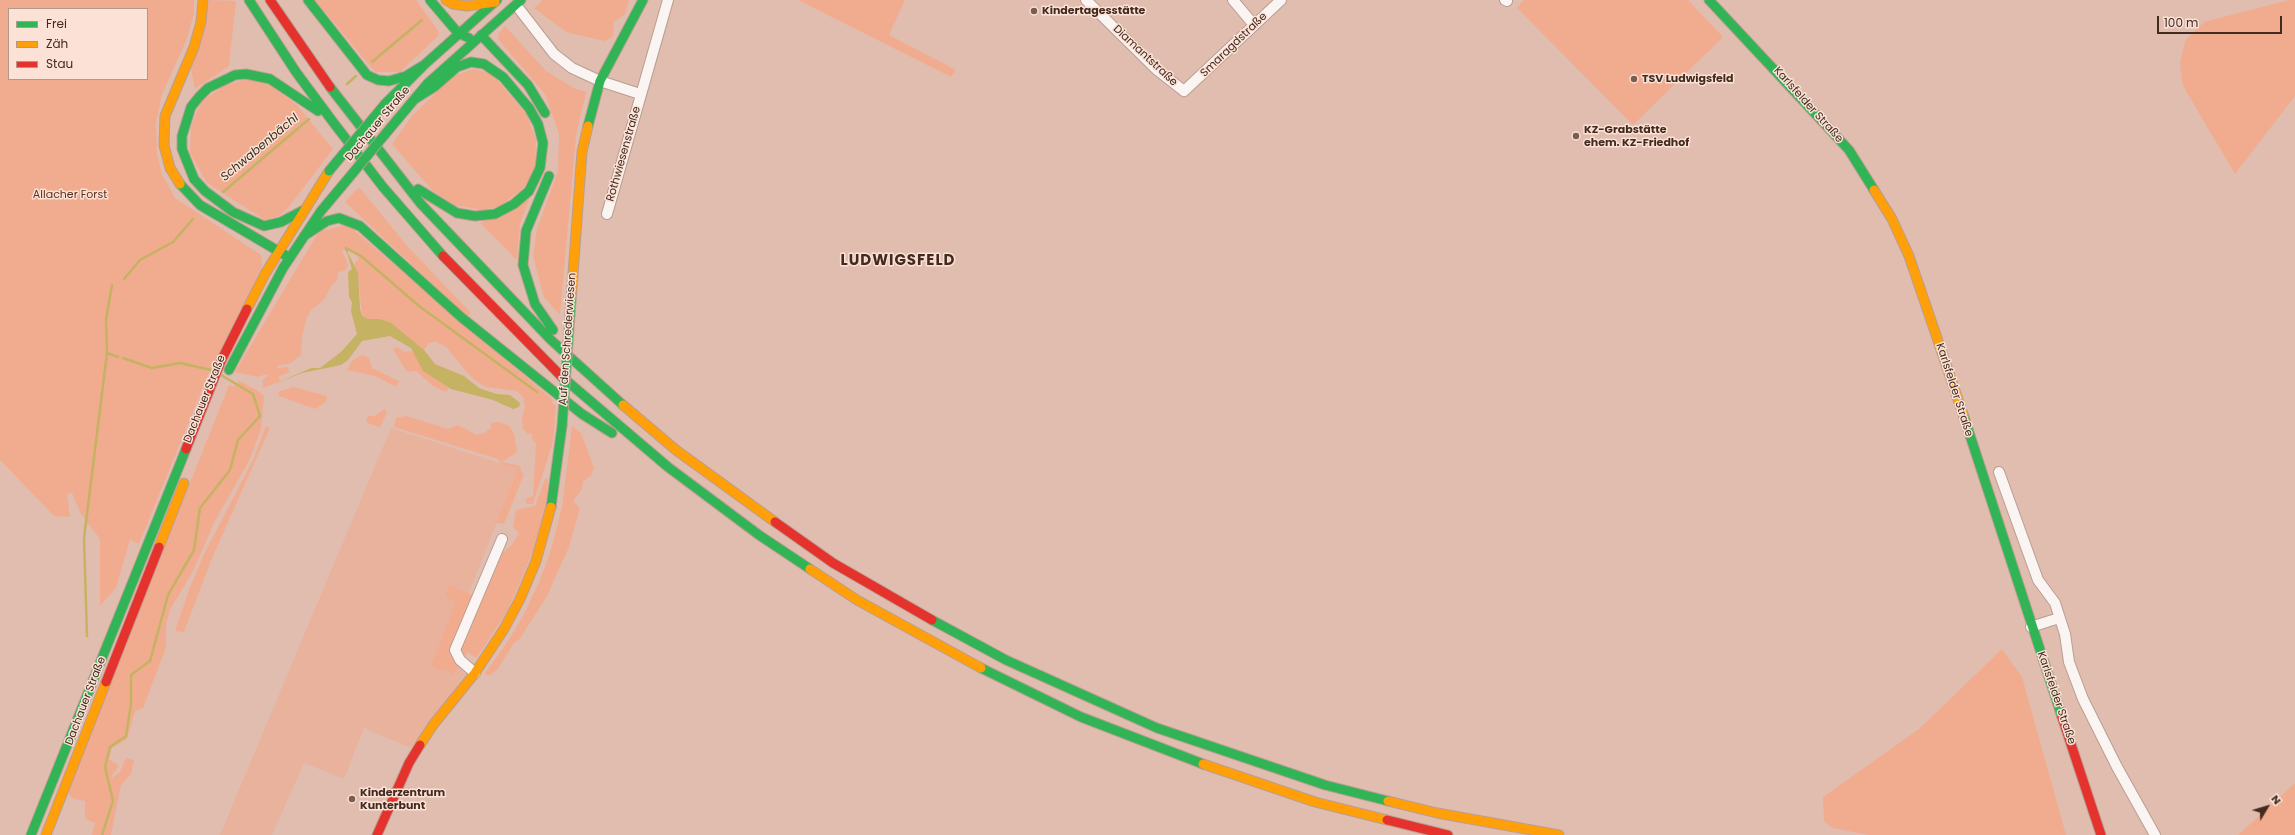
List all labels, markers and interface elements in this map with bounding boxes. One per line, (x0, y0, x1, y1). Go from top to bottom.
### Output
place label: Kindertagesstätte (1042, 4, 1145, 18)
marker: Kindertagesstätte (1029, 6, 1039, 16)
legend (8, 8, 148, 80)
scale bar (2159, 8, 2284, 34)
street label: Smaragdstraße (1198, 10, 1270, 80)
text: 100 m (2164, 14, 2198, 31)
text: Frei (46, 15, 67, 32)
street label: Diamantstraße (1110, 23, 1180, 89)
text: Zäh (46, 35, 68, 52)
text: Stau (46, 55, 73, 72)
street label: Karlsfelder Straße (1771, 64, 1845, 146)
place label: TSV Ludwigsfeld (1642, 72, 1734, 86)
marker: TSV Ludwigsfeld (1629, 74, 1639, 84)
street label: Dachauer Straße (343, 84, 413, 164)
street label: Rothwiesenstraße (604, 105, 644, 203)
water label: Schwabenbächl (218, 111, 302, 185)
place label: KZ-Grabstätte ehem. KZ-Friedhof (1584, 123, 1689, 149)
marker: KZ-Grabstätte ehem. KZ-Friedhof (1571, 131, 1581, 141)
park label: Allacher Forst (33, 188, 107, 202)
district label: LUDWIGSFELD (841, 252, 955, 270)
street label: Auf den Schrederwiesen (557, 272, 579, 406)
street label: Karlsfelder Straße (1933, 342, 1975, 438)
street label: Dachauer Straße (181, 353, 229, 445)
street label: Karlsfelder Straße (2034, 650, 2078, 746)
street label: Dachauer Straße (63, 655, 109, 747)
place label: Kinderzentrum Kunterbunt (360, 786, 445, 812)
north arrow (2247, 787, 2287, 827)
text: N (2268, 791, 2285, 808)
marker: Kinderzentrum Kunterbunt (347, 794, 357, 804)

